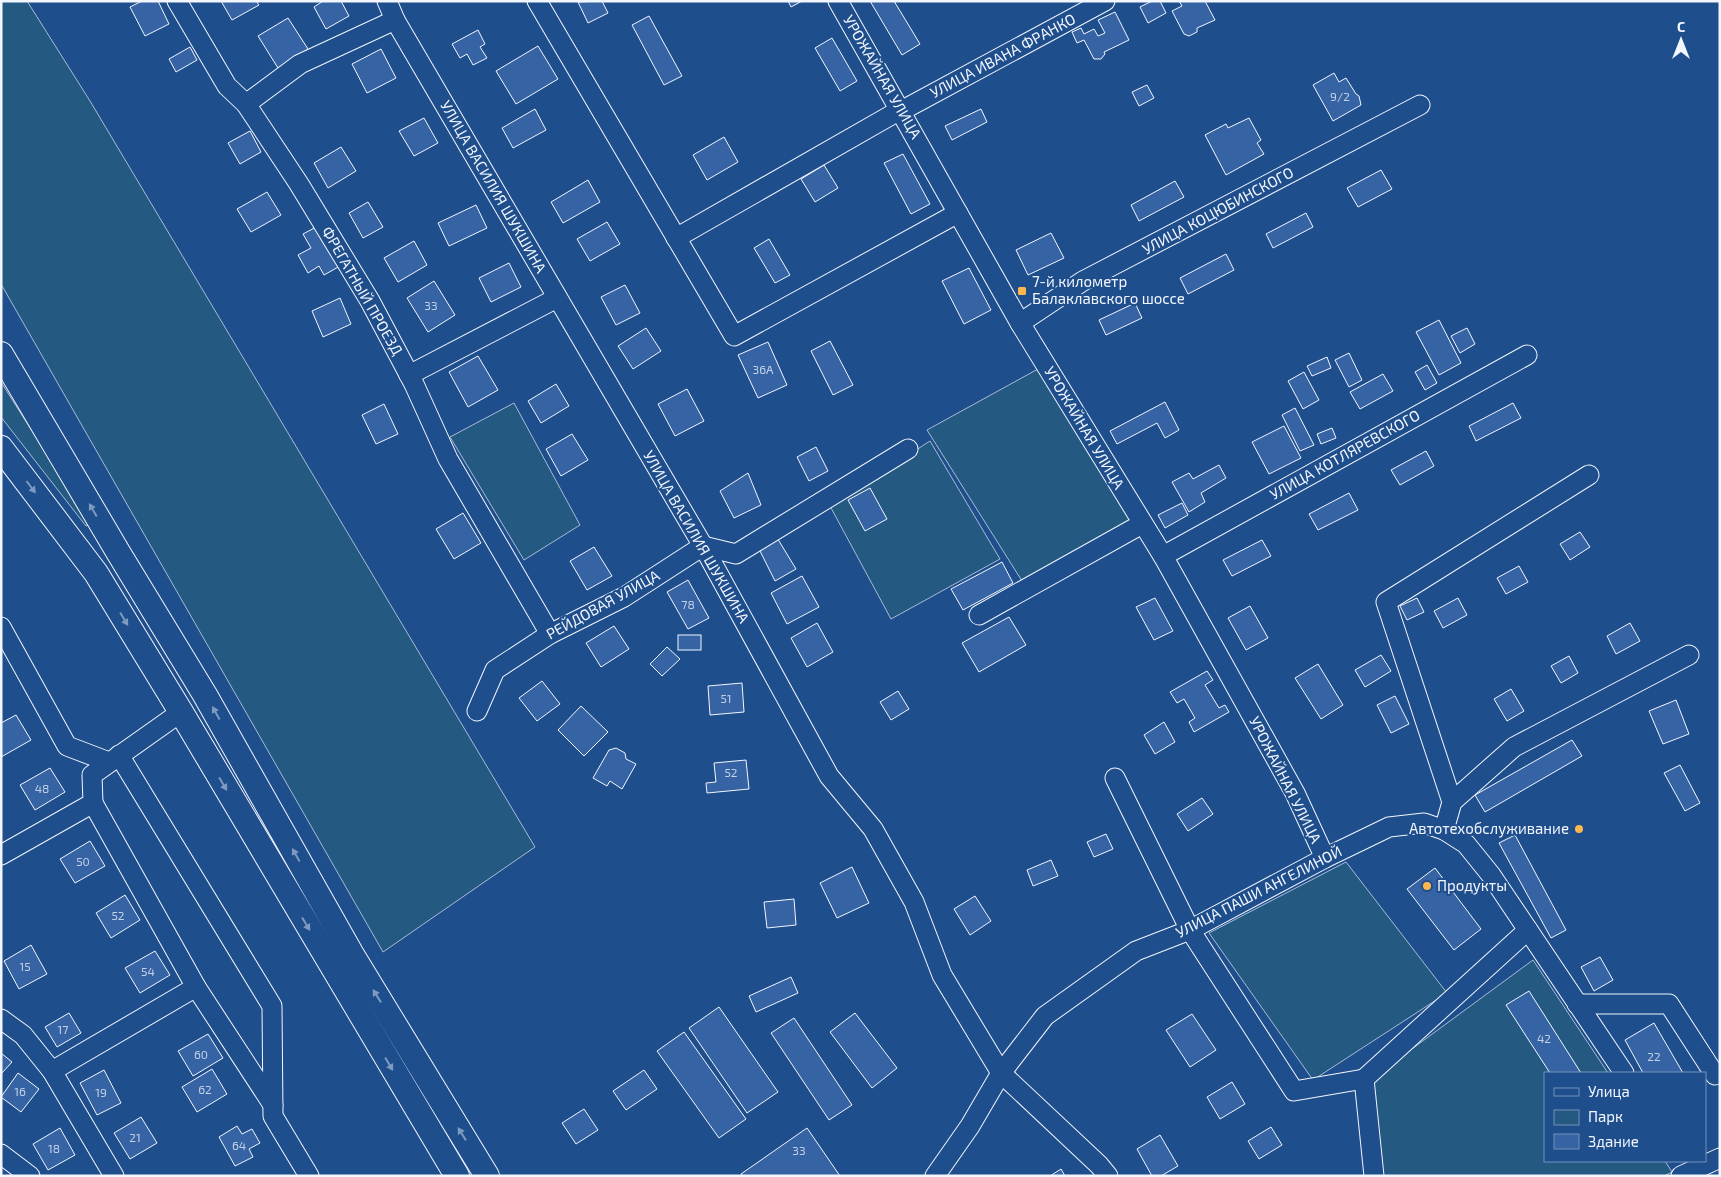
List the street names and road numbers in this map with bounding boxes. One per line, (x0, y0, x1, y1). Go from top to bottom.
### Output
street label: УЛИЦА ИВАНА ФРАНКО (927, 9, 1078, 101)
street label: УРОЖАЙНАЯ УЛИЦА (840, 11, 926, 142)
street label: УЛИЦА ВАСИЛИЯ ШУКШИНА (437, 97, 551, 277)
street label: УЛИЦА КОЦЮБИНСКОГО (1139, 163, 1296, 258)
street label: ФРЕГАТНЫЙ ПРОЕЗД (319, 223, 407, 358)
street label: УРОЖАЙНАЯ УЛИЦА (1041, 363, 1129, 493)
street label: УЛИЦА КОТЛЯРЕВСКОГО (1266, 405, 1423, 503)
street label: УЛИЦА ВАСИЛИЯ ШУКШИНА (640, 447, 754, 627)
street label: РЕЙДОВАЯ УЛИЦА (543, 565, 663, 643)
street label: УРОЖАЙНАЯ УЛИЦА (1246, 713, 1326, 847)
street label: УЛИЦА ПАШИ АНГЕЛИНОЙ (1172, 841, 1345, 941)

